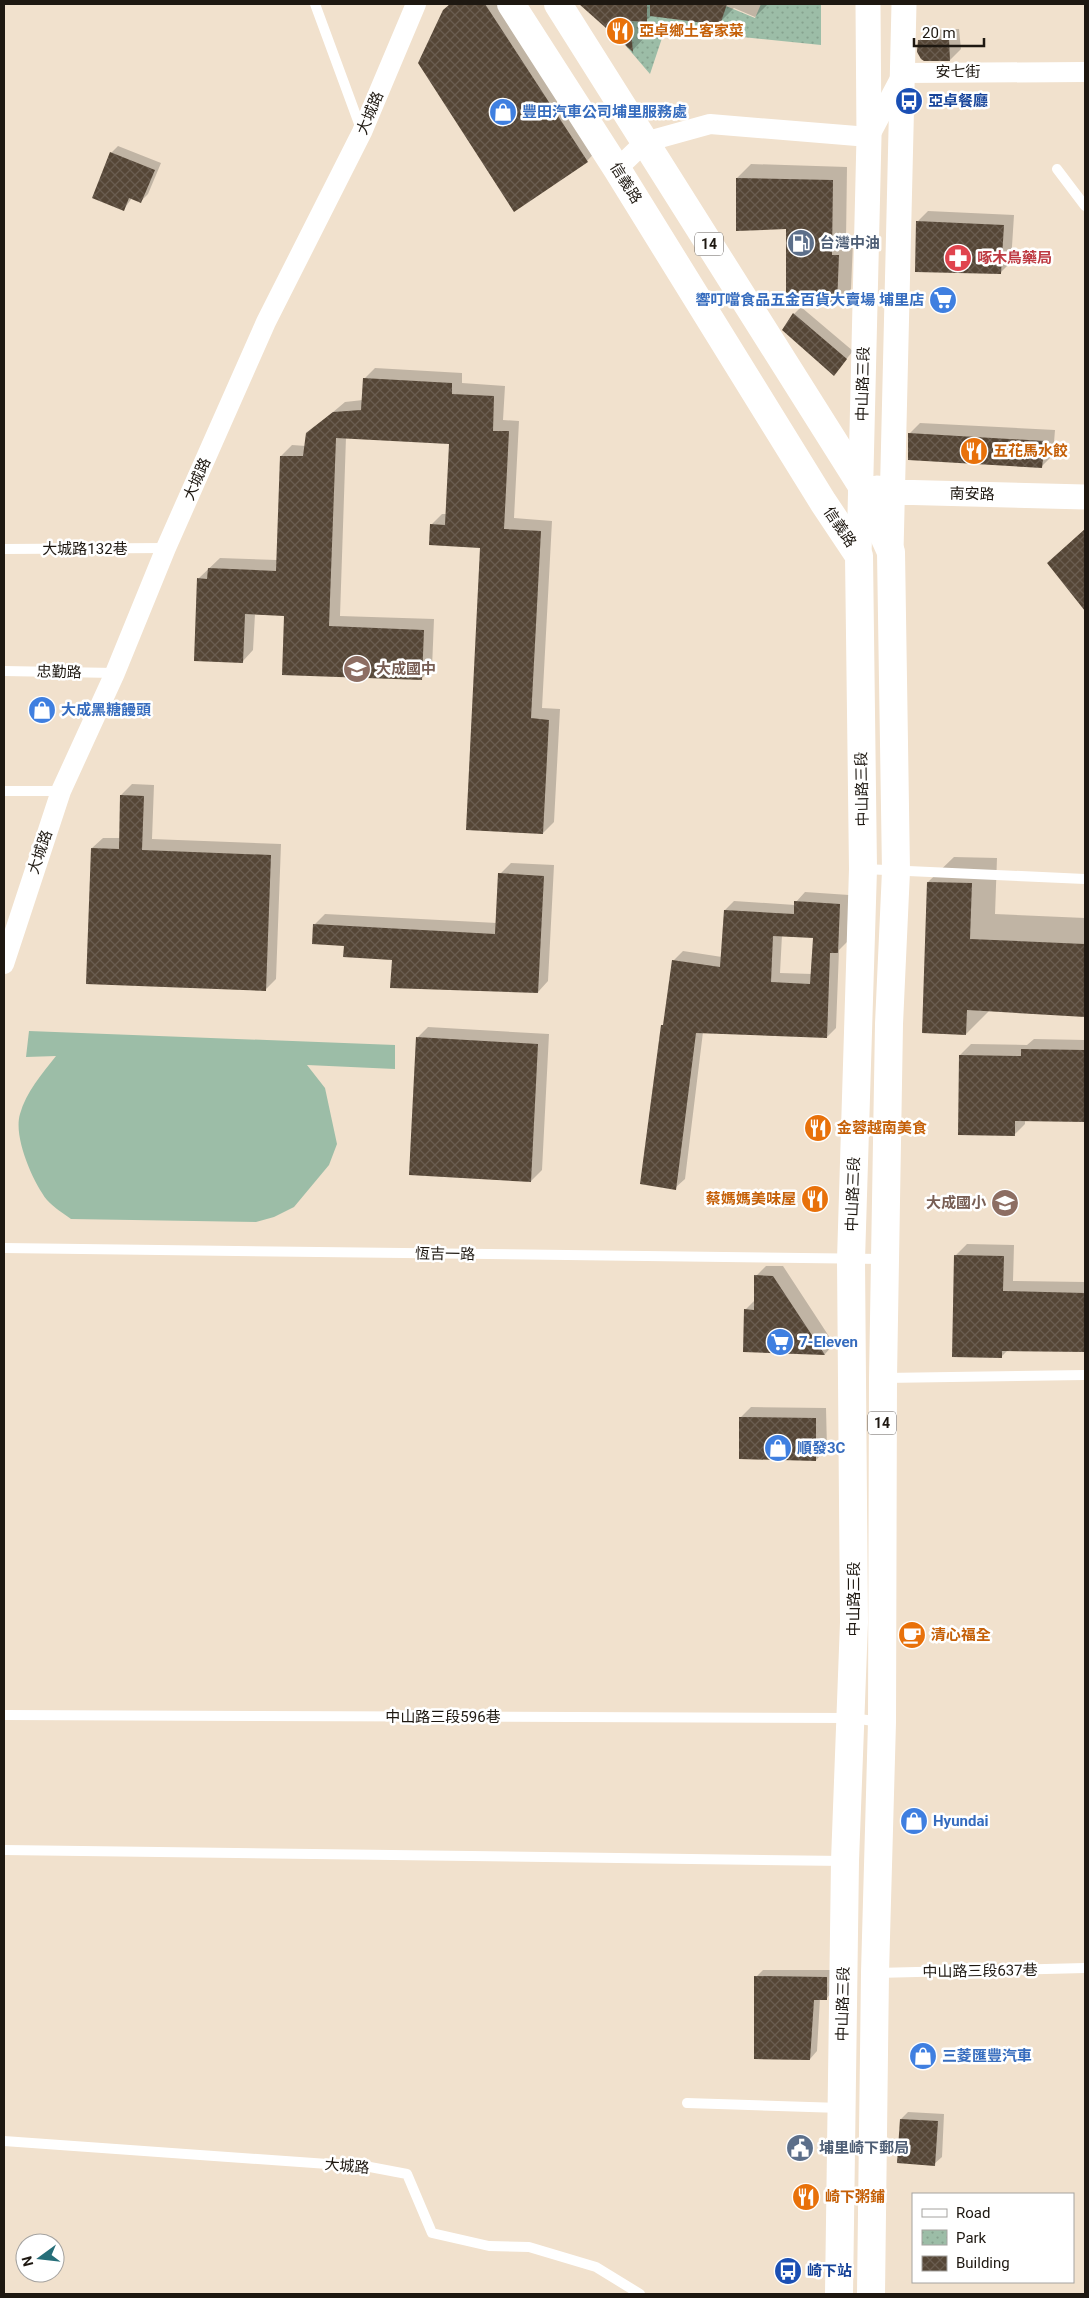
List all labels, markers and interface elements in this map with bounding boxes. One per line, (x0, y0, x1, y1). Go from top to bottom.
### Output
scale bar (914, 15, 984, 47)
restaurant icon: 亞卓鄉土客家菜 (605, 16, 635, 46)
place label: 亞卓鄉土客家菜 (639, 22, 744, 40)
text: 20 m (922, 24, 956, 42)
street label: 安七街 (935, 63, 981, 81)
bus stop icon: 亞卓餐廳 (894, 86, 924, 116)
street label: 大城路 (353, 89, 387, 137)
place label: 亞卓餐廳 (928, 92, 988, 110)
shop icon: 豐田汽車公司埔里服務處 (488, 97, 518, 127)
place label: 豐田汽車公司埔里服務處 (522, 103, 687, 121)
street label: 信義路 (606, 159, 646, 207)
fuel station icon: 台灣中油 (786, 228, 816, 258)
road number: 14 (695, 232, 723, 255)
place label: 台灣中油 (820, 234, 880, 252)
pharmacy icon: 啄木鳥藥局 (943, 243, 973, 273)
place label: 啄木鳥藥局 (977, 249, 1052, 267)
supermarket icon: 響叮噹食品五金百貨大賣場 埔里店 (928, 285, 958, 315)
place label: 響叮噹食品五金百貨大賣場 埔里店 (695, 291, 924, 309)
street label: 中山路三段 (853, 346, 873, 422)
restaurant icon: 五花馬水餃 (959, 436, 989, 466)
place label: 五花馬水餃 (993, 442, 1068, 460)
street label: 大城路 (180, 455, 214, 503)
street label: 南安路 (949, 485, 995, 503)
street label: 信義路 (820, 503, 860, 551)
street label: 大城路132巷 (42, 540, 128, 558)
school or university icon: 大成國中 (342, 654, 372, 684)
place label: 大成國中 (376, 660, 436, 678)
street label: 忠勤路 (36, 663, 82, 681)
shop icon: 大成黑糖饅頭 (27, 695, 57, 725)
place label: 大成黑糖饅頭 (61, 701, 151, 719)
street label: 中山路三段 (852, 751, 872, 827)
street label: 大城路 (24, 828, 56, 876)
restaurant icon: 金蓉越南美食 (803, 1113, 833, 1143)
place label: 金蓉越南美食 (837, 1119, 927, 1137)
street label: 中山路三段 (843, 1156, 863, 1232)
restaurant icon: 蔡媽媽美味屋 (800, 1184, 830, 1214)
school or university icon: 大成國小 (990, 1188, 1020, 1218)
place label: 蔡媽媽美味屋 (706, 1190, 796, 1208)
place label: 大成國小 (926, 1194, 987, 1212)
street label: 恆吉一路 (415, 1244, 475, 1264)
supermarket icon: 7-Eleven (765, 1327, 795, 1357)
place label: 7-Eleven (799, 1333, 858, 1351)
road number: 14 (868, 1412, 896, 1435)
shop icon: 順發3C (763, 1433, 793, 1463)
place label: 順發3C (797, 1439, 846, 1457)
street label: 中山路三段 (845, 1561, 863, 1637)
cafe icon: 清心福全 (897, 1620, 927, 1650)
place label: 清心福全 (931, 1626, 991, 1644)
street label: 中山路三段596巷 (385, 1708, 501, 1726)
shop icon: Hyundai (899, 1806, 929, 1836)
place label: Hyundai (933, 1812, 988, 1830)
street label: 中山路三段637巷 (922, 1961, 1038, 1981)
street label: 中山路三段 (833, 1966, 853, 2042)
shop icon: 三菱匯豐汽車 (908, 2041, 938, 2071)
place label: 三菱匯豐汽車 (942, 2047, 1032, 2065)
public building icon: 埔里崎下郵局 (785, 2133, 815, 2163)
place label: 埔里崎下郵局 (819, 2139, 909, 2157)
street label: 大城路 (324, 2155, 370, 2177)
restaurant icon: 崎下粥鋪 (791, 2182, 821, 2212)
place label: 崎下粥鋪 (825, 2188, 885, 2206)
legend (912, 2193, 1074, 2283)
text: Road (956, 2204, 990, 2222)
text: Park (956, 2229, 987, 2247)
north arrow (15, 2233, 65, 2283)
text: Building (956, 2254, 1010, 2272)
text: N (18, 2255, 36, 2268)
bus stop icon: 崎下站 (773, 2256, 803, 2286)
place label: 崎下站 (807, 2262, 852, 2280)

